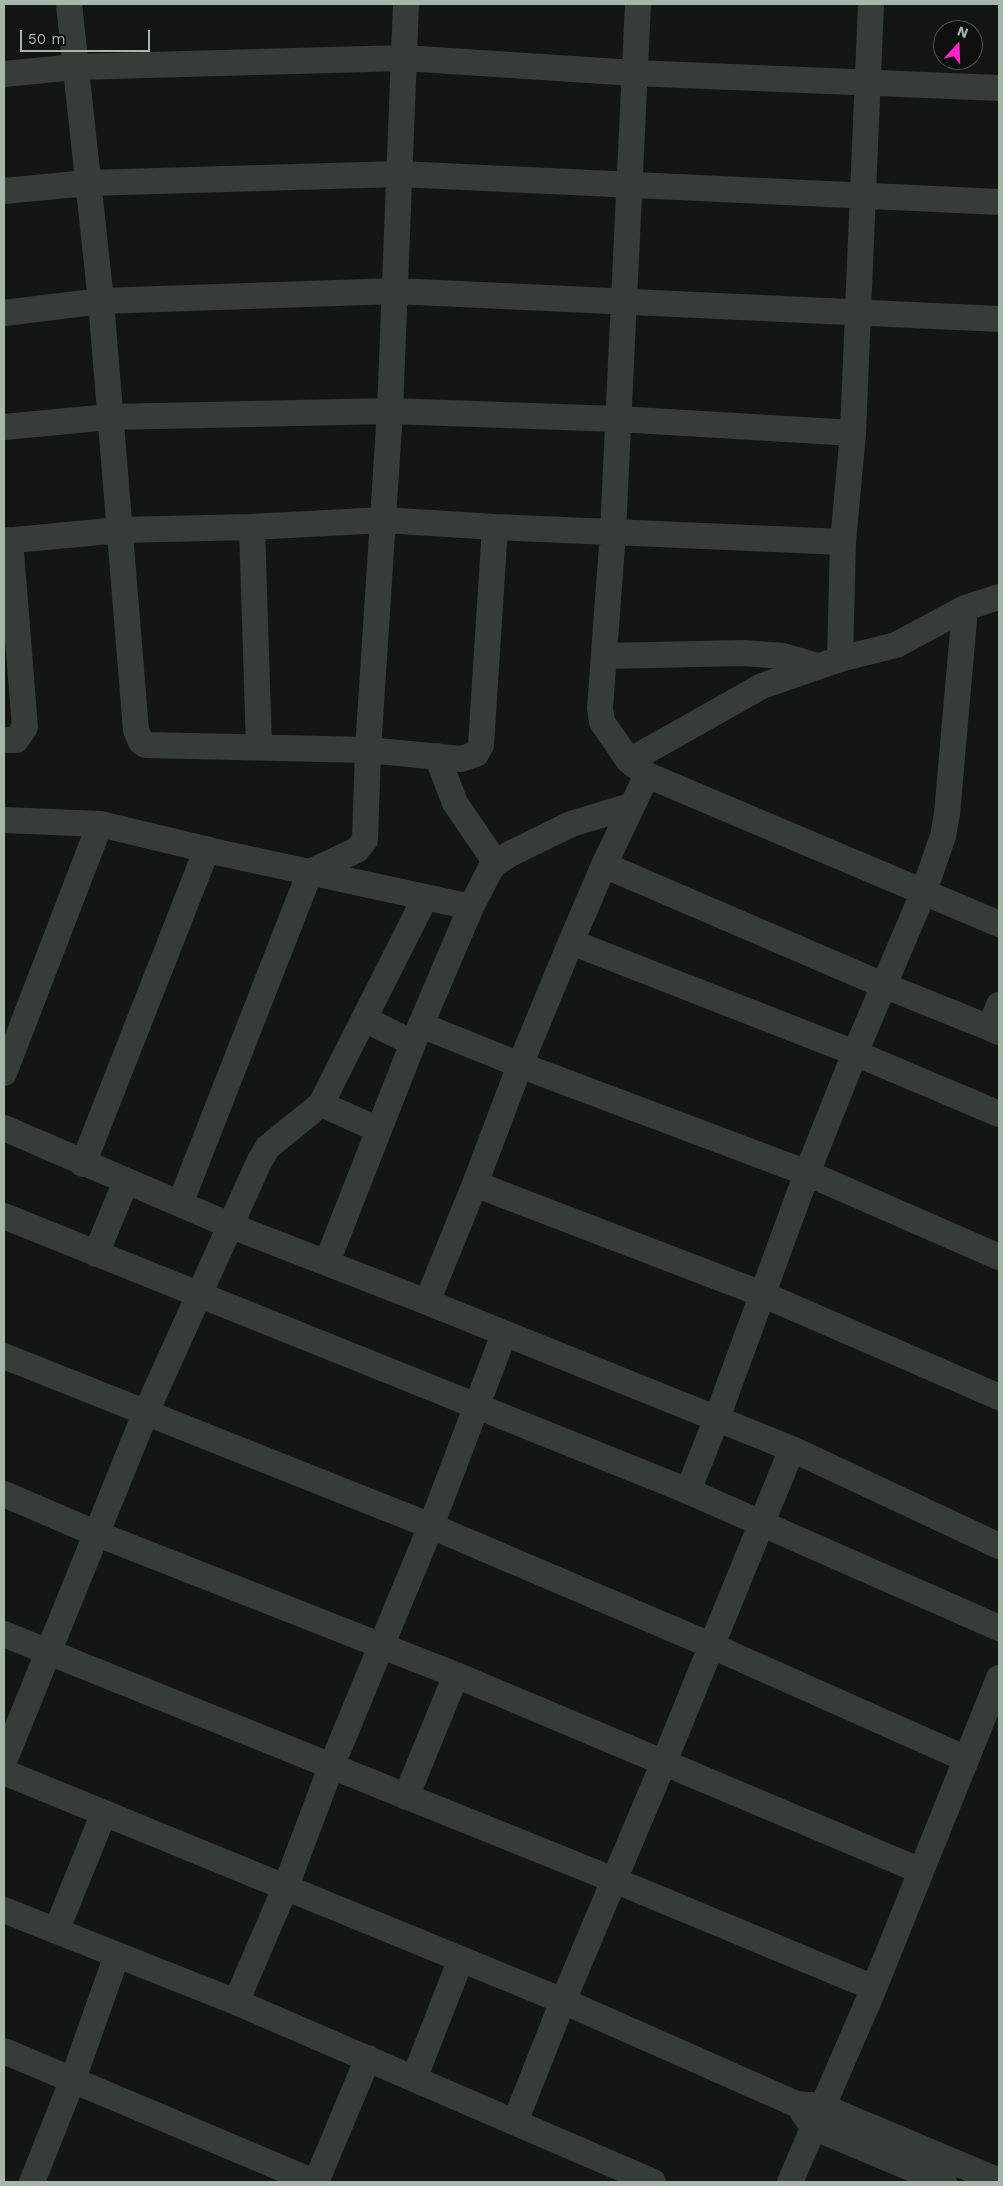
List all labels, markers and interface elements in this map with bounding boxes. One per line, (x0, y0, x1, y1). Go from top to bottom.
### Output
scale bar (22, 20, 152, 52)
north arrow (933, 20, 983, 70)
text: N (955, 23, 970, 41)
text: 50 m (28, 30, 65, 48)

